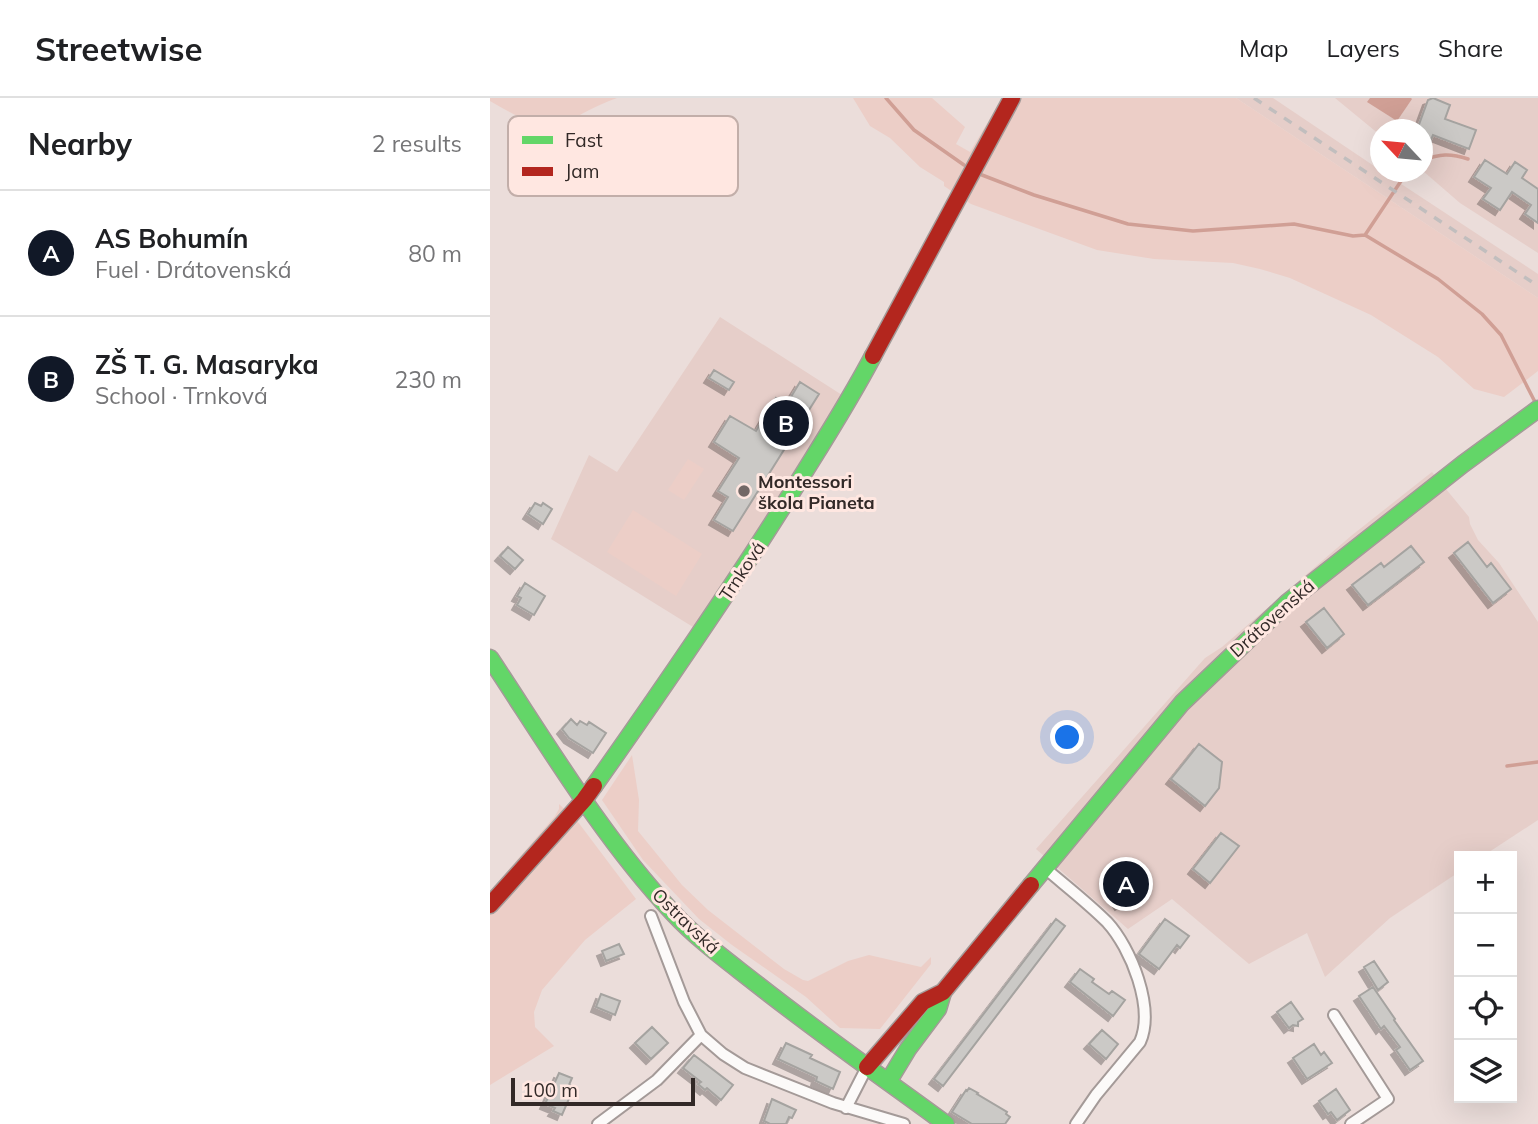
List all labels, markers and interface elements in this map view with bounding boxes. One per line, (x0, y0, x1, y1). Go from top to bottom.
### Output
text: Streetwise (35, 28, 203, 69)
text: Map (1239, 33, 1288, 63)
text: Layers (1326, 33, 1400, 63)
text: Share (1438, 33, 1503, 63)
legend (508, 116, 738, 196)
north arrow (1370, 119, 1433, 182)
text: Nearby (28, 125, 132, 163)
text: Fast (565, 128, 603, 152)
text: 2 results (372, 129, 462, 158)
text: Jam (565, 159, 599, 183)
text: AS Bohumín (95, 222, 249, 255)
text: A (42, 239, 60, 268)
text: 80 m (408, 239, 462, 268)
text: Fuel · Drátovenská (95, 255, 292, 284)
text: ZŠ T. G. Masaryka (95, 348, 319, 381)
text: B (43, 365, 59, 394)
text: 230 m (394, 365, 462, 394)
text: School · Trnková (95, 381, 268, 410)
pin: B (763, 397, 809, 449)
place label: Montessori škola Pianeta (758, 470, 875, 514)
marker: Montessori škola Pianeta (736, 483, 752, 499)
street label: Trnková (714, 537, 770, 605)
street label: Drátovenská (1225, 574, 1319, 662)
your location (1050, 720, 1084, 754)
map controls (1454, 851, 1517, 1103)
button: + (1454, 851, 1517, 914)
pin: A (1103, 858, 1149, 910)
street label: Ostravská (648, 883, 724, 959)
button: − (1454, 914, 1517, 977)
button: locate (1454, 977, 1517, 1040)
button: layers (1454, 1040, 1517, 1103)
scale bar (511, 1075, 695, 1107)
text: 100 m (522, 1078, 578, 1102)

